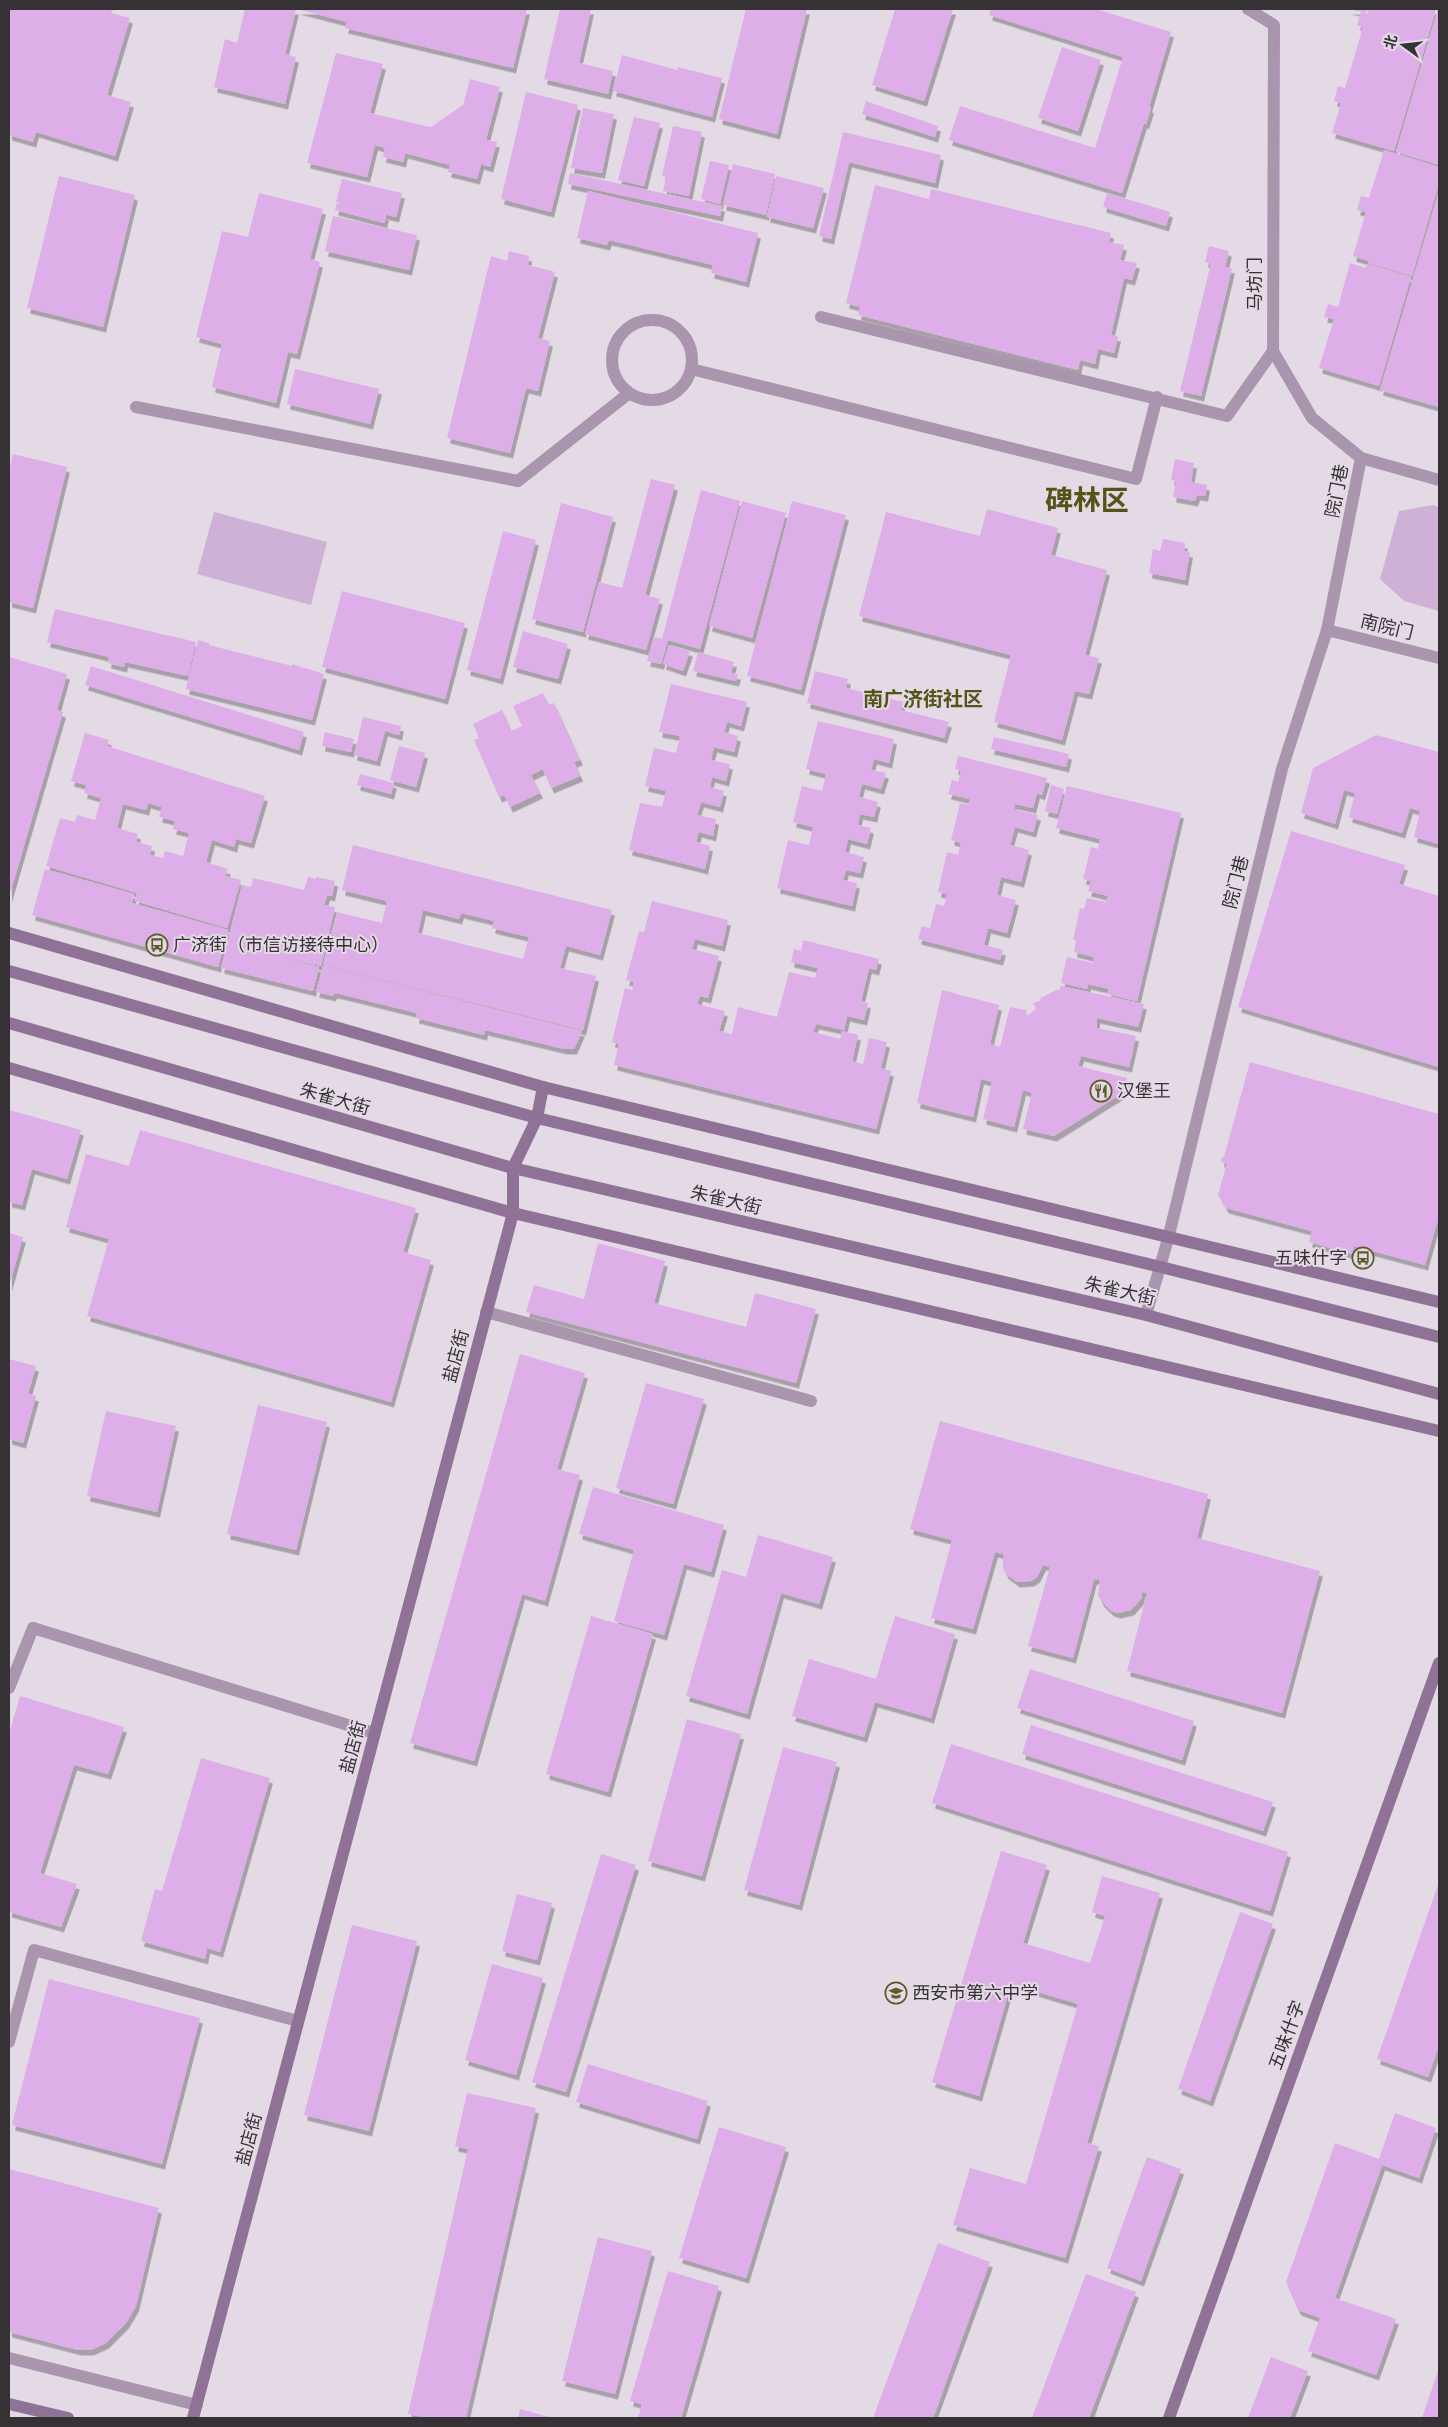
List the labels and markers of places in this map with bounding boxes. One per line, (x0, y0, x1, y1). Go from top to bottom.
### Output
bus stop icon: 广济街（市信访接待中心） (145, 933, 169, 957)
place label: 广济街（市信访接待中心） (173, 934, 389, 956)
restaurant icon: 汉堡王 (1089, 1079, 1113, 1103)
place label: 汉堡王 (1117, 1080, 1171, 1102)
bus stop icon: 五味什字 (1351, 1246, 1375, 1270)
place label: 五味什字 (1275, 1247, 1347, 1269)
school or university icon: 西安市第六中学 (884, 1981, 908, 2005)
place label: 西安市第六中学 (912, 1982, 1038, 2004)

